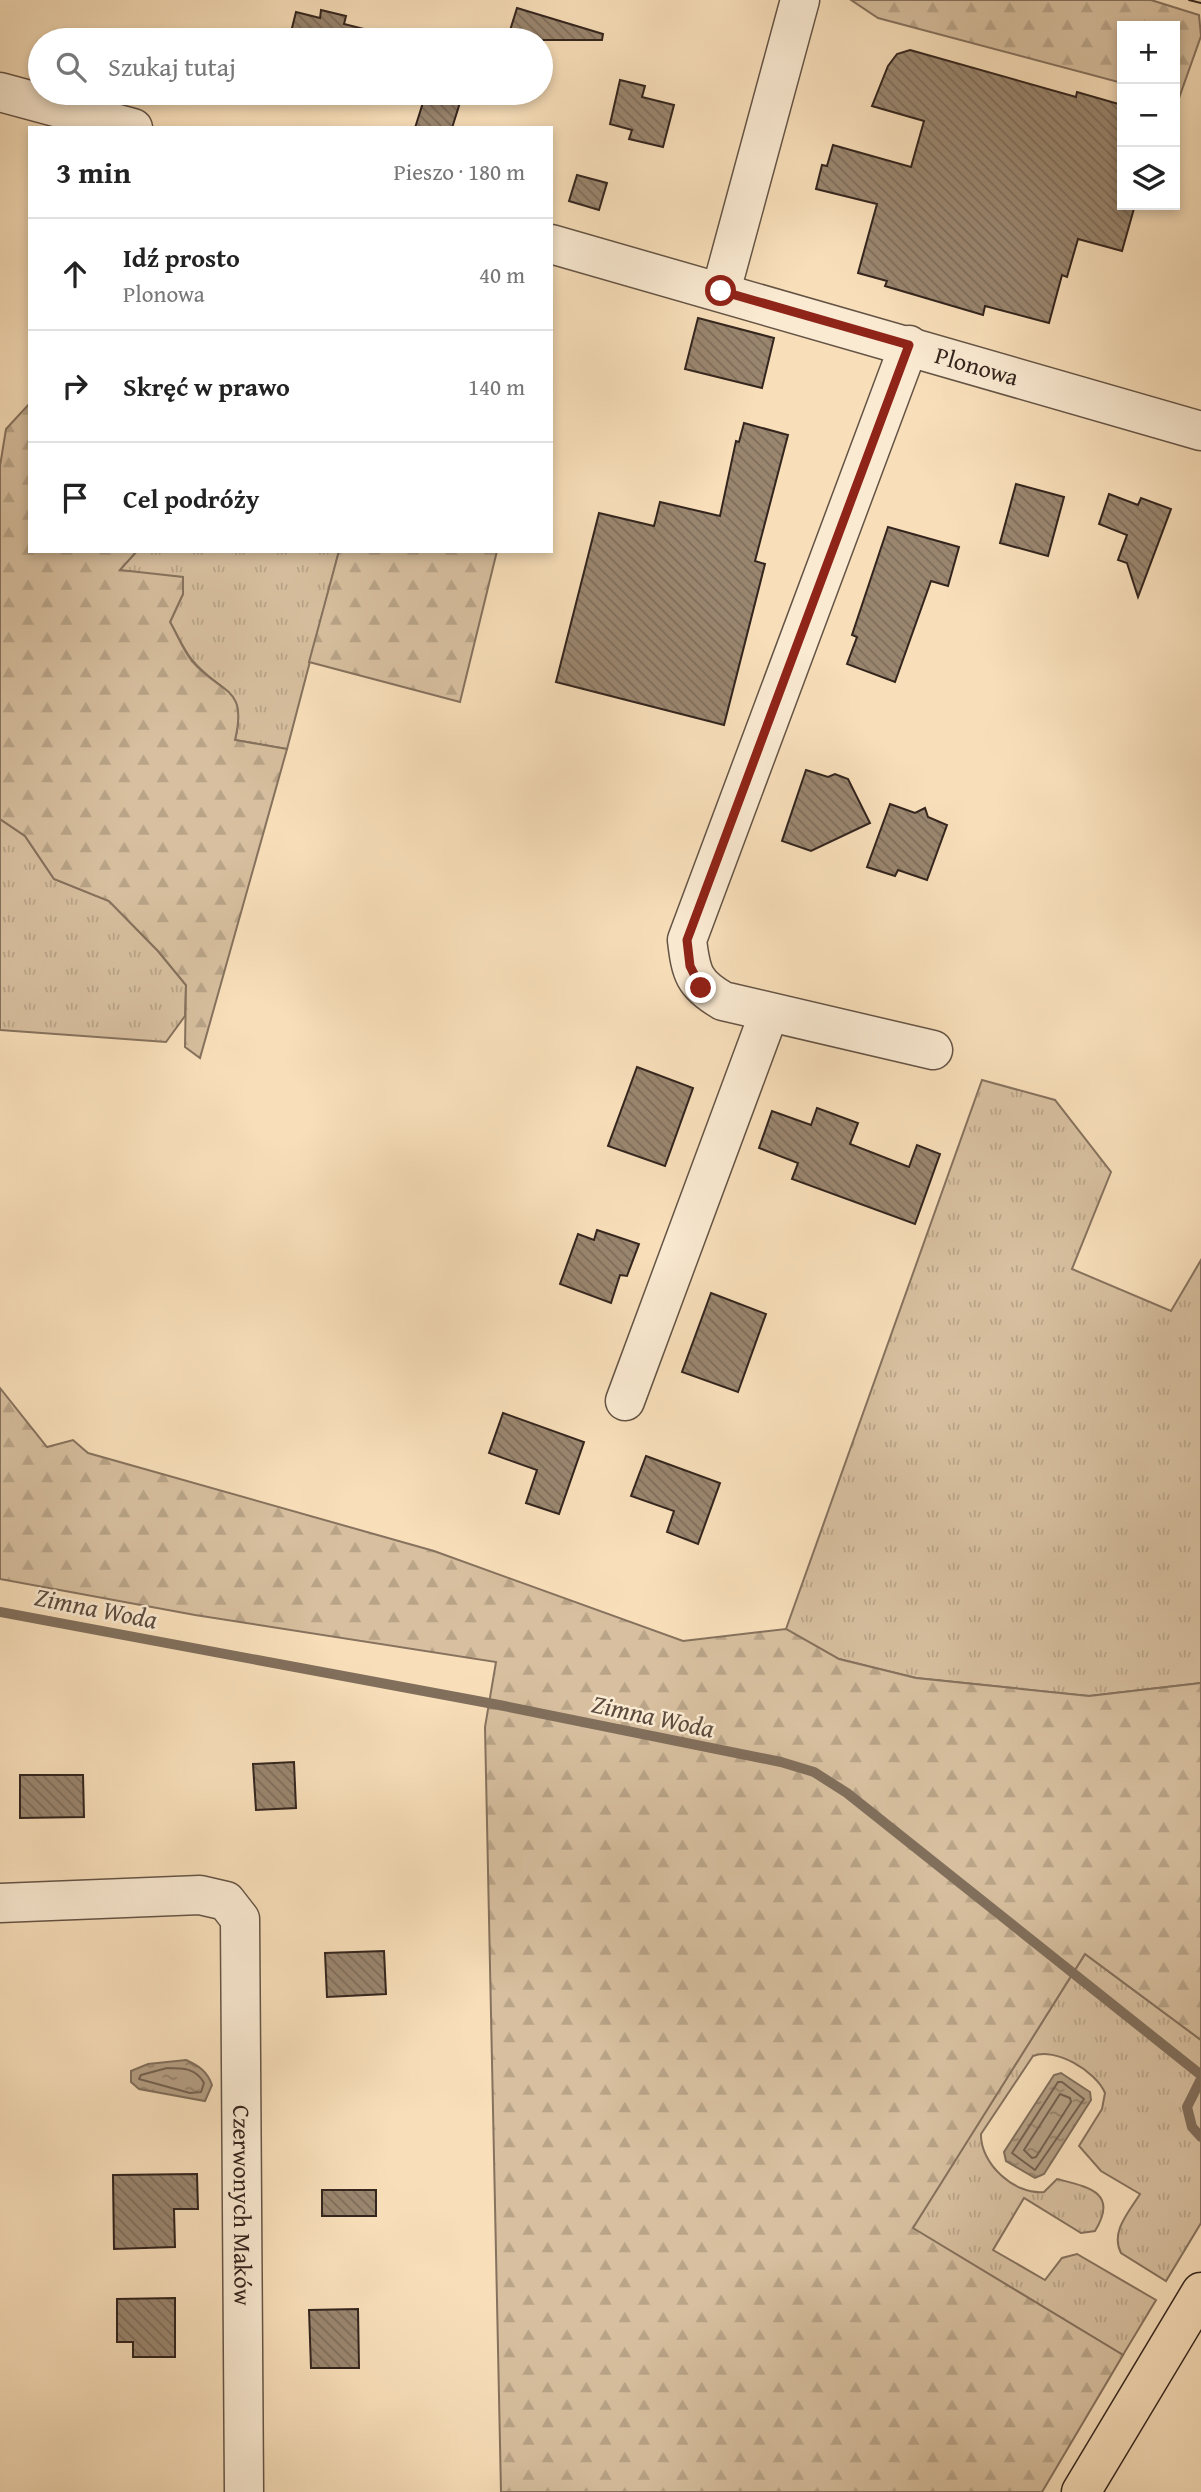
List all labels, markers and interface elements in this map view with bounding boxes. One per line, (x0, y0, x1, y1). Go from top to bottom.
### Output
map controls (1117, 21, 1180, 210)
button: + (1117, 21, 1180, 84)
search box (28, 28, 553, 105)
text: Szukaj tutaj (108, 47, 236, 86)
icon: search (52, 48, 90, 86)
button: − (1117, 84, 1180, 147)
button: layers (1117, 147, 1180, 210)
text: 3 min (56, 150, 131, 194)
text: Pieszo · 180 m (393, 155, 525, 188)
text: Idź prosto (123, 238, 240, 277)
icon: ahead (56, 255, 94, 293)
text: 40 m (479, 258, 525, 291)
route start (705, 275, 736, 306)
text: Plonowa (123, 277, 205, 310)
street label: Plonowa (931, 337, 1023, 395)
icon: right (56, 367, 94, 405)
text: Skręć w prawo (123, 367, 290, 406)
text: 140 m (468, 370, 525, 403)
icon: arrive (56, 479, 94, 517)
text: Cel podróży (123, 479, 259, 518)
route end (685, 972, 716, 1003)
water label: Zimna Woda (31, 1577, 161, 1639)
water label: Zimna Woda (588, 1684, 718, 1748)
street label: Czerwonych Maków (224, 2105, 261, 2306)

